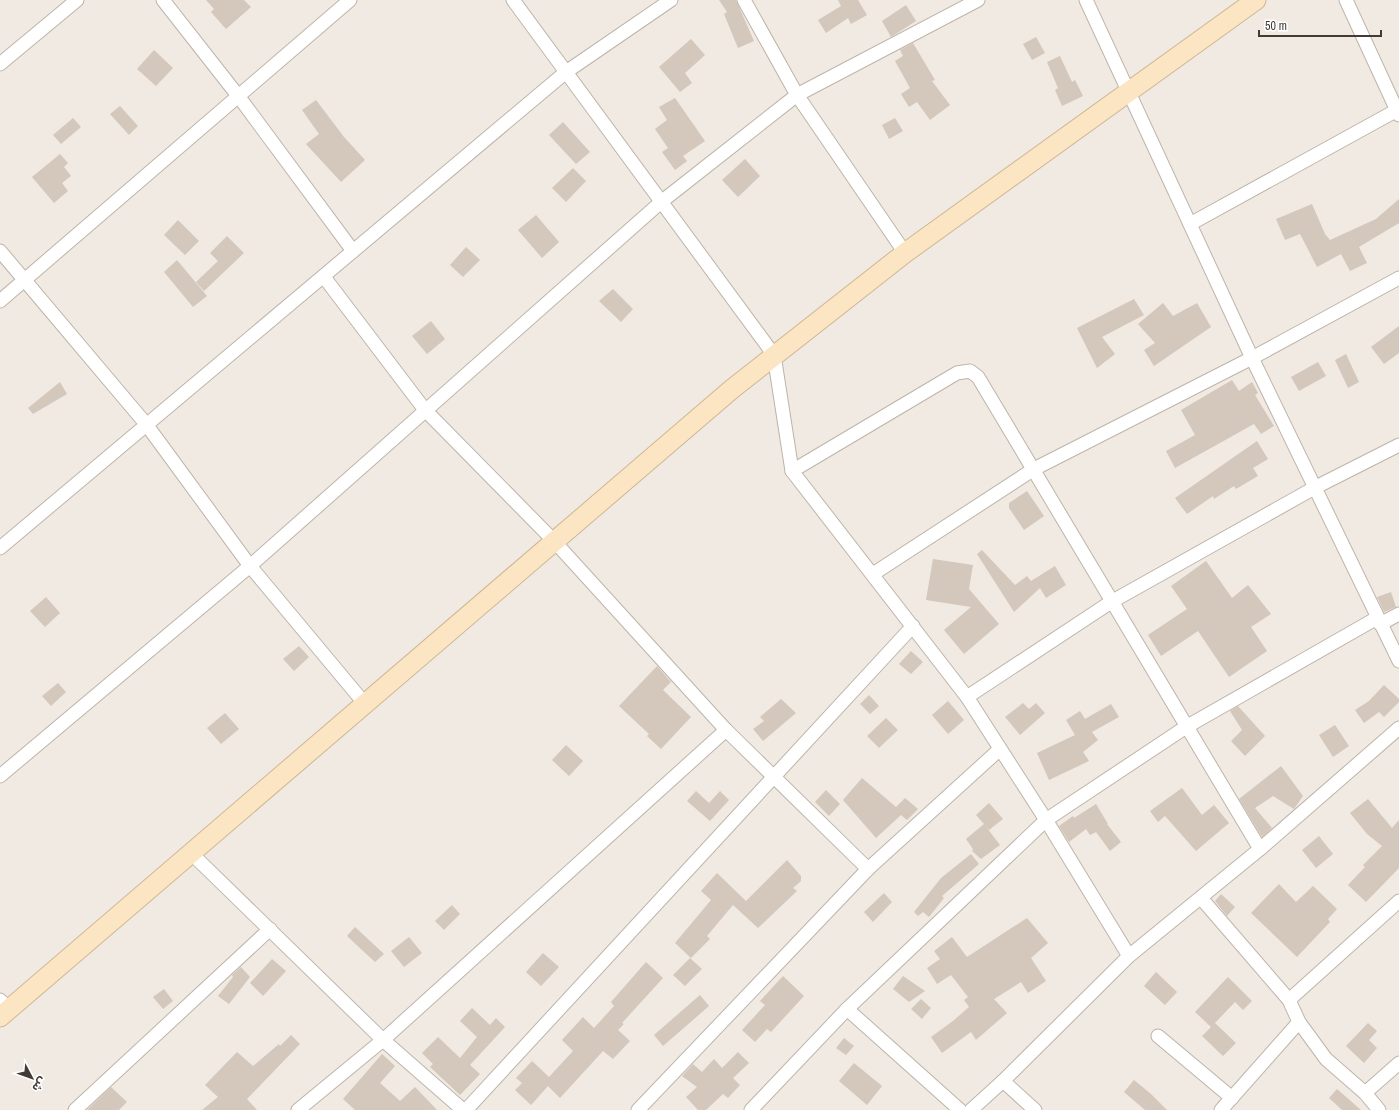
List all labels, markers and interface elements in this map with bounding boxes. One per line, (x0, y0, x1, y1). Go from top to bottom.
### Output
scale bar (1259, 12, 1381, 38)
text: 50 m (1265, 18, 1287, 34)
north arrow (12, 1058, 52, 1098)
text: ش (29, 1074, 50, 1095)

